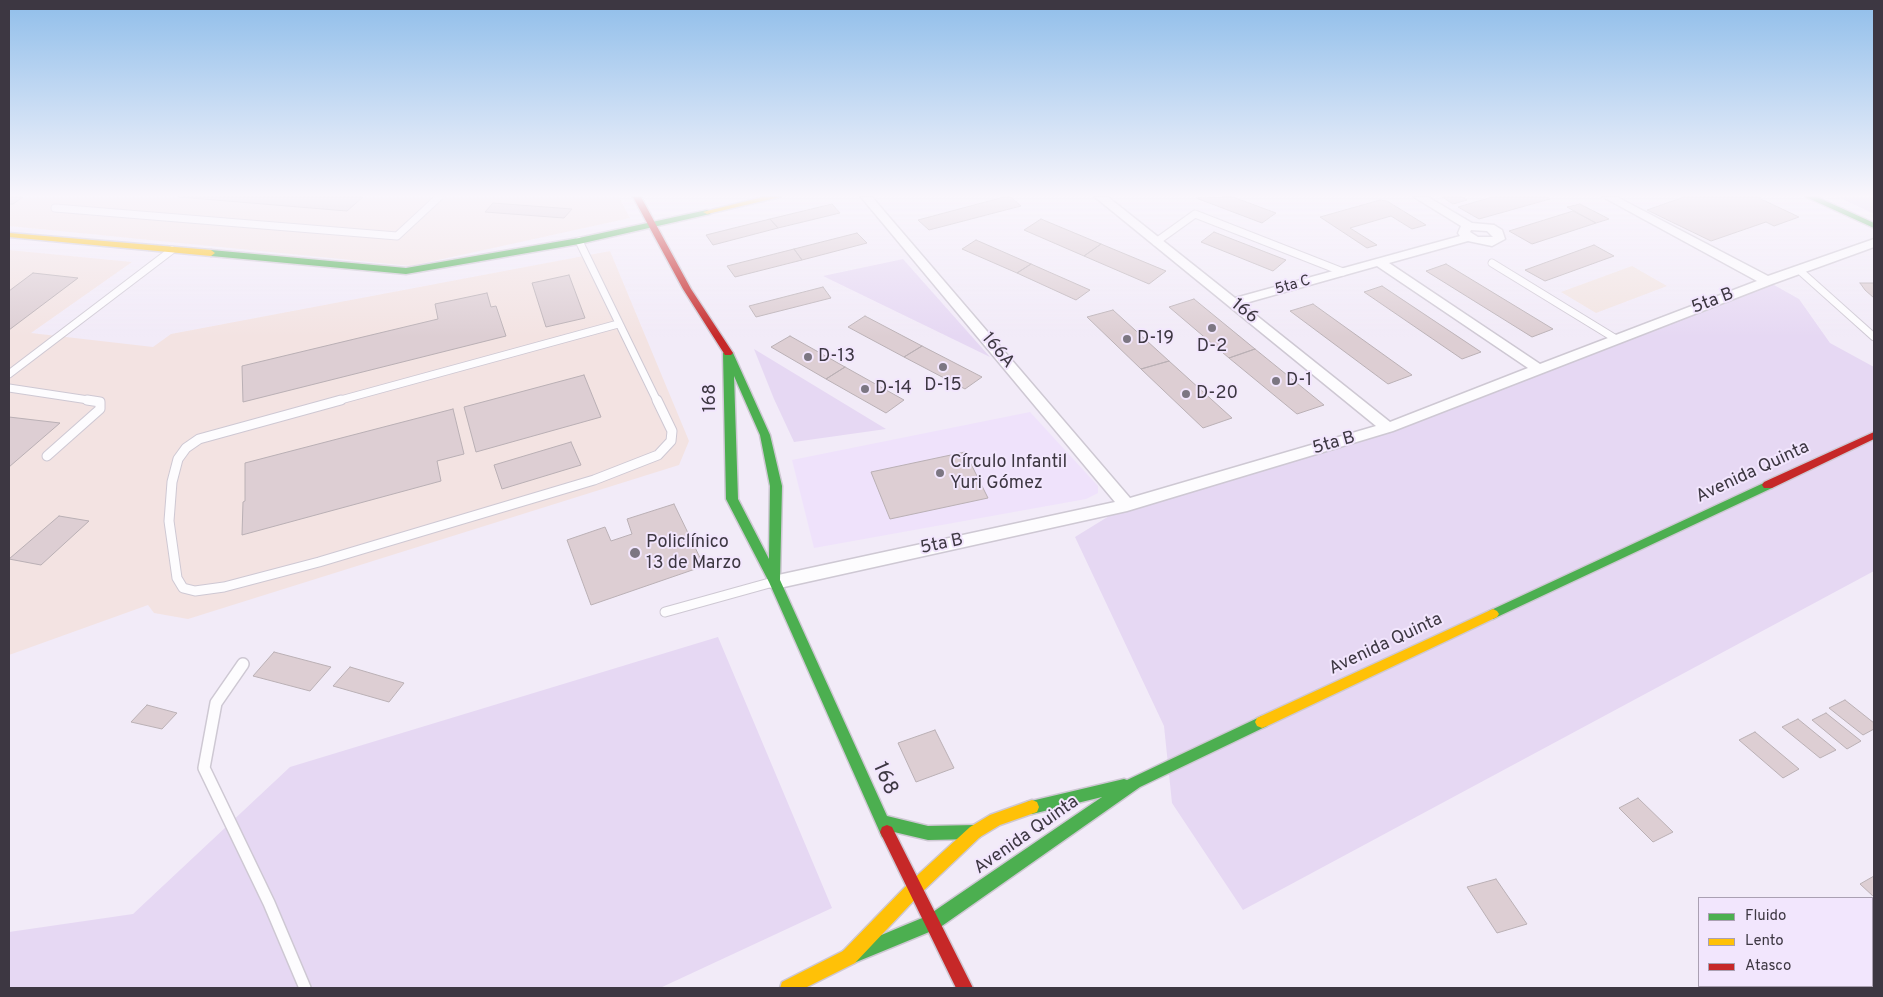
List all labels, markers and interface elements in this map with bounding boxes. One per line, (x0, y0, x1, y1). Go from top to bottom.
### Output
street label: 5ta C (1273, 272, 1313, 300)
street label: 5ta B (1689, 284, 1737, 320)
street label: 166 (1226, 295, 1262, 329)
marker: D-2 (1206, 322, 1218, 334)
place label: D-19 (1137, 328, 1174, 350)
street label: 166A (976, 329, 1018, 373)
marker: D-19 (1121, 333, 1133, 345)
place label: D-2 (1197, 336, 1227, 358)
place label: D-13 (818, 346, 855, 368)
marker: D-13 (802, 351, 814, 363)
marker: D-15 (937, 361, 949, 373)
place label: D-1 (1286, 370, 1312, 392)
place label: D-15 (924, 375, 962, 397)
marker: D-1 (1270, 375, 1282, 387)
place label: D-14 (875, 378, 912, 400)
marker: D-14 (859, 383, 871, 395)
place label: D-20 (1196, 383, 1238, 405)
street label: 168 (700, 384, 722, 412)
marker: D-20 (1180, 388, 1192, 400)
street label: 5ta B (1310, 428, 1358, 460)
street label: Avenida Quinta (1693, 437, 1813, 509)
place label: Círculo Infantil Yuri Gómez (950, 452, 1067, 494)
marker: Círculo Infantil Yuri Gómez (934, 467, 946, 479)
street label: 5ta B (919, 530, 965, 560)
place label: Policlínico 13 de Marzo (646, 532, 741, 574)
marker: Policlínico 13 de Marzo (628, 546, 642, 560)
street label: Avenida Quinta (1326, 609, 1446, 681)
street label: 168 (866, 759, 902, 799)
street label: Avenida Quinta (971, 792, 1083, 880)
legend (1698, 897, 1873, 987)
text: Fluido (1745, 907, 1786, 926)
text: Lento (1745, 932, 1784, 951)
text: Atasco (1745, 957, 1791, 976)

